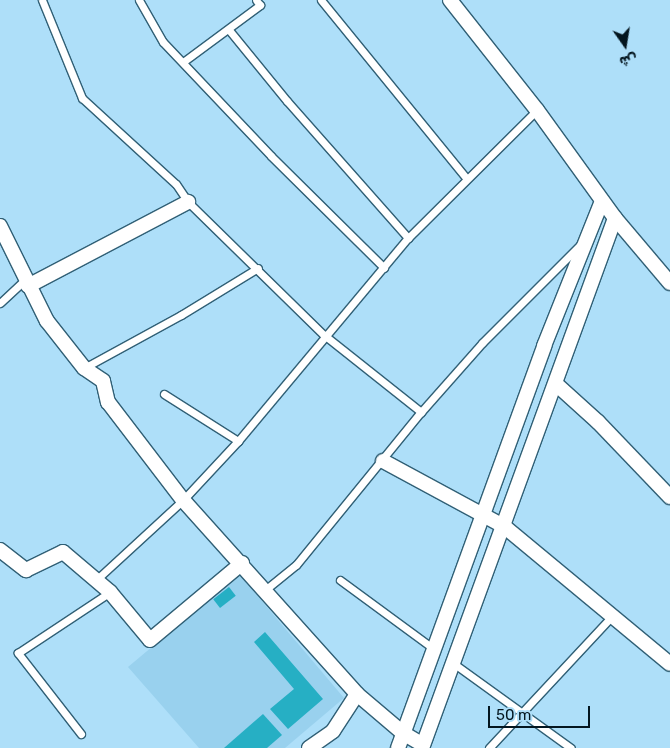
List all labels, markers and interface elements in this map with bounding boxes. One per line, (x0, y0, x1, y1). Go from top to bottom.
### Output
north arrow (600, 20, 650, 70)
text: ش (618, 50, 639, 70)
scale bar (490, 696, 592, 728)
text: 50 m (496, 706, 531, 724)

